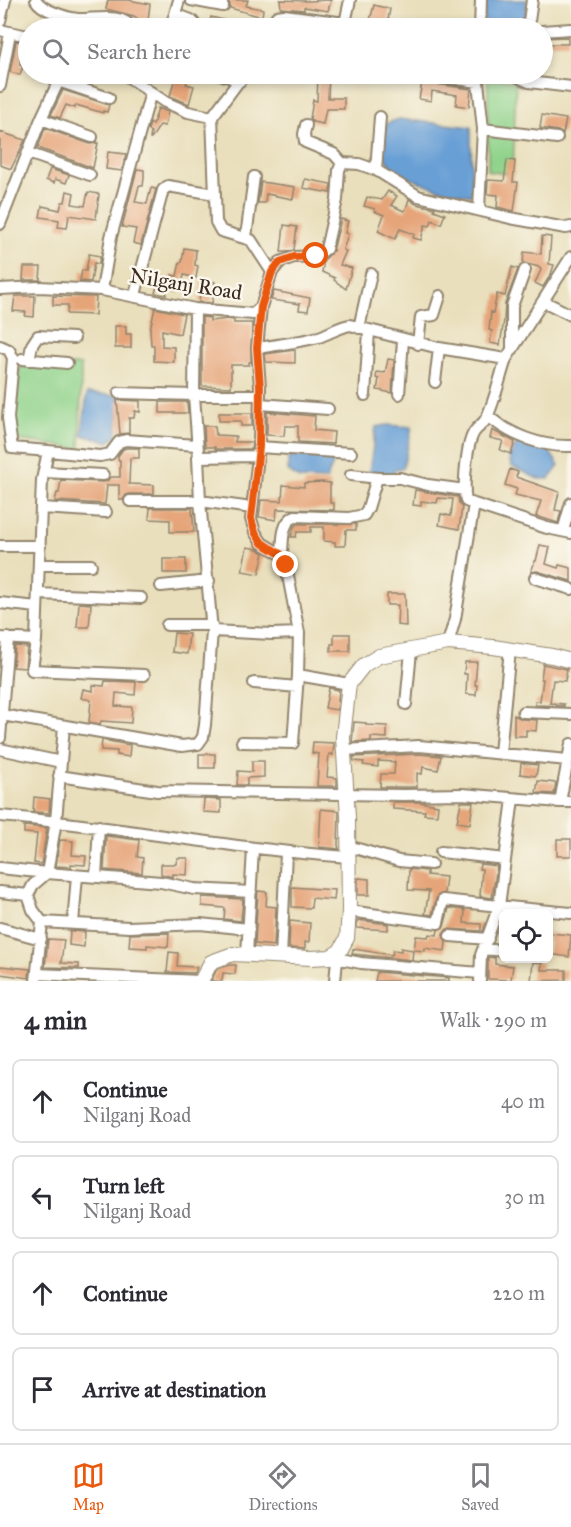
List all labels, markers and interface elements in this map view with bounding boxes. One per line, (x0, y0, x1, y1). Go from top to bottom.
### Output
search box (18, 18, 553, 84)
icon: search (39, 35, 72, 68)
text: Search here (87, 38, 191, 65)
route start (302, 242, 328, 268)
street label: Nilganj Road (128, 262, 245, 306)
route end (272, 551, 298, 577)
map controls (499, 909, 553, 963)
button: locate (499, 909, 553, 963)
text: 4 min (24, 1004, 87, 1036)
text: Walk · 290 m (439, 1008, 547, 1032)
text: Continue (83, 1076, 168, 1103)
icon: ahead (26, 1085, 59, 1118)
text: 40 m (501, 1089, 545, 1113)
text: Nilganj Road (83, 1103, 191, 1127)
text: Turn left (83, 1172, 165, 1199)
icon: left (26, 1181, 59, 1214)
text: 30 m (504, 1185, 545, 1209)
text: Nilganj Road (83, 1199, 191, 1223)
icon: ahead (26, 1277, 59, 1310)
text: Continue (83, 1280, 168, 1307)
text: 220 m (493, 1281, 545, 1305)
icon: arrive (26, 1373, 59, 1406)
text: Arrive at destination (83, 1376, 266, 1403)
tab: Map (72, 1459, 105, 1514)
tab: Directions (249, 1459, 317, 1514)
tab: Saved (461, 1459, 499, 1514)

